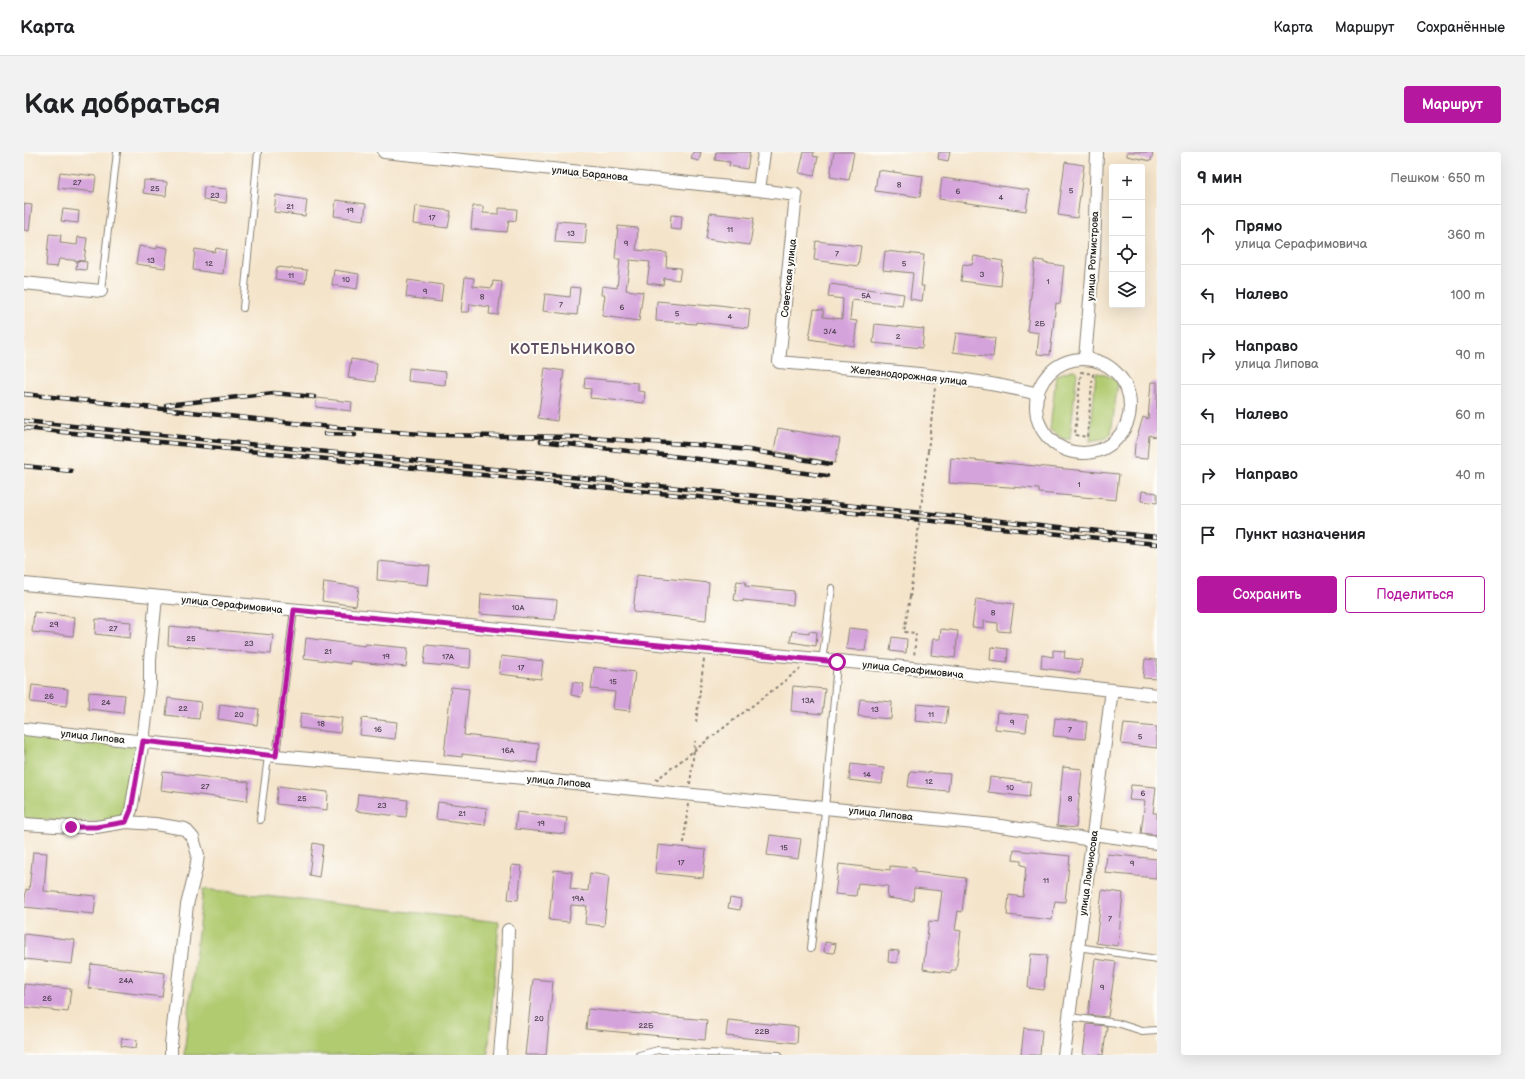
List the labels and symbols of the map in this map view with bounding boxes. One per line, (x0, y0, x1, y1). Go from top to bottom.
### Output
street label: улица Баранова (551, 164, 629, 184)
house number: 27 (73, 178, 81, 187)
house number: 8 (897, 180, 902, 189)
house number: 25 (150, 184, 160, 193)
house number: 5 (1069, 186, 1074, 195)
house number: 6 (956, 187, 961, 196)
house number: 23 (210, 191, 220, 200)
house number: 4 (999, 193, 1004, 202)
house number: 21 (286, 202, 294, 211)
house number: 19 (346, 206, 354, 215)
street label: улица Ротмистрова (1085, 211, 1101, 301)
house number: 17 (428, 213, 436, 222)
house number: 11 (727, 225, 733, 234)
house number: 13 (567, 229, 575, 238)
street label: Советская улица (779, 238, 799, 318)
house number: 9 (624, 239, 629, 248)
house number: 7 (835, 249, 839, 258)
house number: 13 (147, 256, 155, 265)
house number: 12 (205, 259, 213, 268)
house number: 5 (902, 259, 907, 268)
house number: 3 (980, 270, 985, 279)
house number: 11 (288, 271, 294, 280)
house number: 10 (342, 275, 350, 284)
house number: 1 (1046, 277, 1050, 286)
house number: 9 (423, 287, 428, 296)
house number: 5А (861, 291, 871, 300)
house number: 8 (480, 292, 485, 301)
house number: 7 (559, 300, 563, 309)
house number: 6 (620, 303, 625, 312)
house number: 5 (675, 309, 680, 318)
house number: 4 (728, 312, 733, 321)
house number: 2Б (1035, 319, 1046, 328)
house number: 3/4 (823, 327, 837, 336)
house number: 2 (896, 332, 901, 341)
district label: КОТЕЛЬНИКОВО (510, 341, 636, 358)
street label: Железнодорожная улица (850, 364, 968, 388)
house number: 1 (1077, 480, 1081, 489)
street label: улица Серафимовича (181, 594, 283, 616)
house number: 10А (512, 603, 524, 612)
house number: 8 (991, 608, 996, 617)
house number: 29 (49, 620, 59, 629)
house number: 27 (109, 624, 117, 633)
house number: 25 (186, 634, 196, 643)
house number: 23 (244, 639, 254, 648)
house number: 21 (324, 647, 332, 656)
house number: 19 (382, 652, 390, 661)
house number: 17А (442, 652, 454, 661)
route start (828, 653, 846, 671)
street label: улица Серафимовича (862, 659, 964, 681)
house number: 17 (517, 663, 525, 672)
house number: 15 (609, 677, 617, 686)
house number: 26 (44, 692, 54, 701)
house number: 13А (802, 696, 815, 705)
house number: 24 (101, 698, 111, 707)
house number: 22 (178, 704, 188, 713)
house number: 13 (871, 705, 879, 714)
house number: 20 (234, 710, 244, 719)
house number: 11 (928, 710, 934, 719)
house number: 9 (1010, 718, 1015, 727)
house number: 18 (317, 719, 325, 728)
house number: 16 (374, 725, 382, 734)
house number: 7 (1068, 725, 1072, 734)
street label: улица Липова (60, 728, 126, 746)
house number: 5 (1138, 732, 1143, 741)
house number: 16А (502, 746, 515, 755)
house number: 14 (863, 770, 871, 779)
street label: улица Липова (526, 773, 592, 791)
house number: 12 (925, 777, 933, 786)
house number: 27 (201, 782, 209, 791)
house number: 10 (1006, 783, 1014, 792)
house number: 6 (1141, 789, 1146, 798)
house number: 25 (297, 794, 307, 803)
house number: 8 (1068, 794, 1073, 803)
house number: 23 (377, 801, 387, 810)
street label: улица Липова (848, 805, 914, 823)
house number: 21 (458, 809, 466, 818)
route end (62, 818, 80, 836)
house number: 19 (537, 819, 545, 828)
street label: улица Ломоносова (1077, 830, 1101, 917)
house number: 15 (780, 843, 788, 852)
house number: 17 (677, 858, 685, 867)
house number: 9 (1130, 859, 1135, 868)
house number: 11 (1043, 876, 1049, 885)
house number: 19А (572, 894, 584, 903)
house number: 7 (1108, 914, 1112, 923)
house number: 24А (119, 976, 133, 985)
house number: 9 (1100, 983, 1105, 992)
house number: 26 (42, 994, 52, 1003)
house number: 20 (534, 1014, 544, 1023)
house number: 22Б (639, 1021, 654, 1030)
house number: 22В (755, 1027, 769, 1036)

